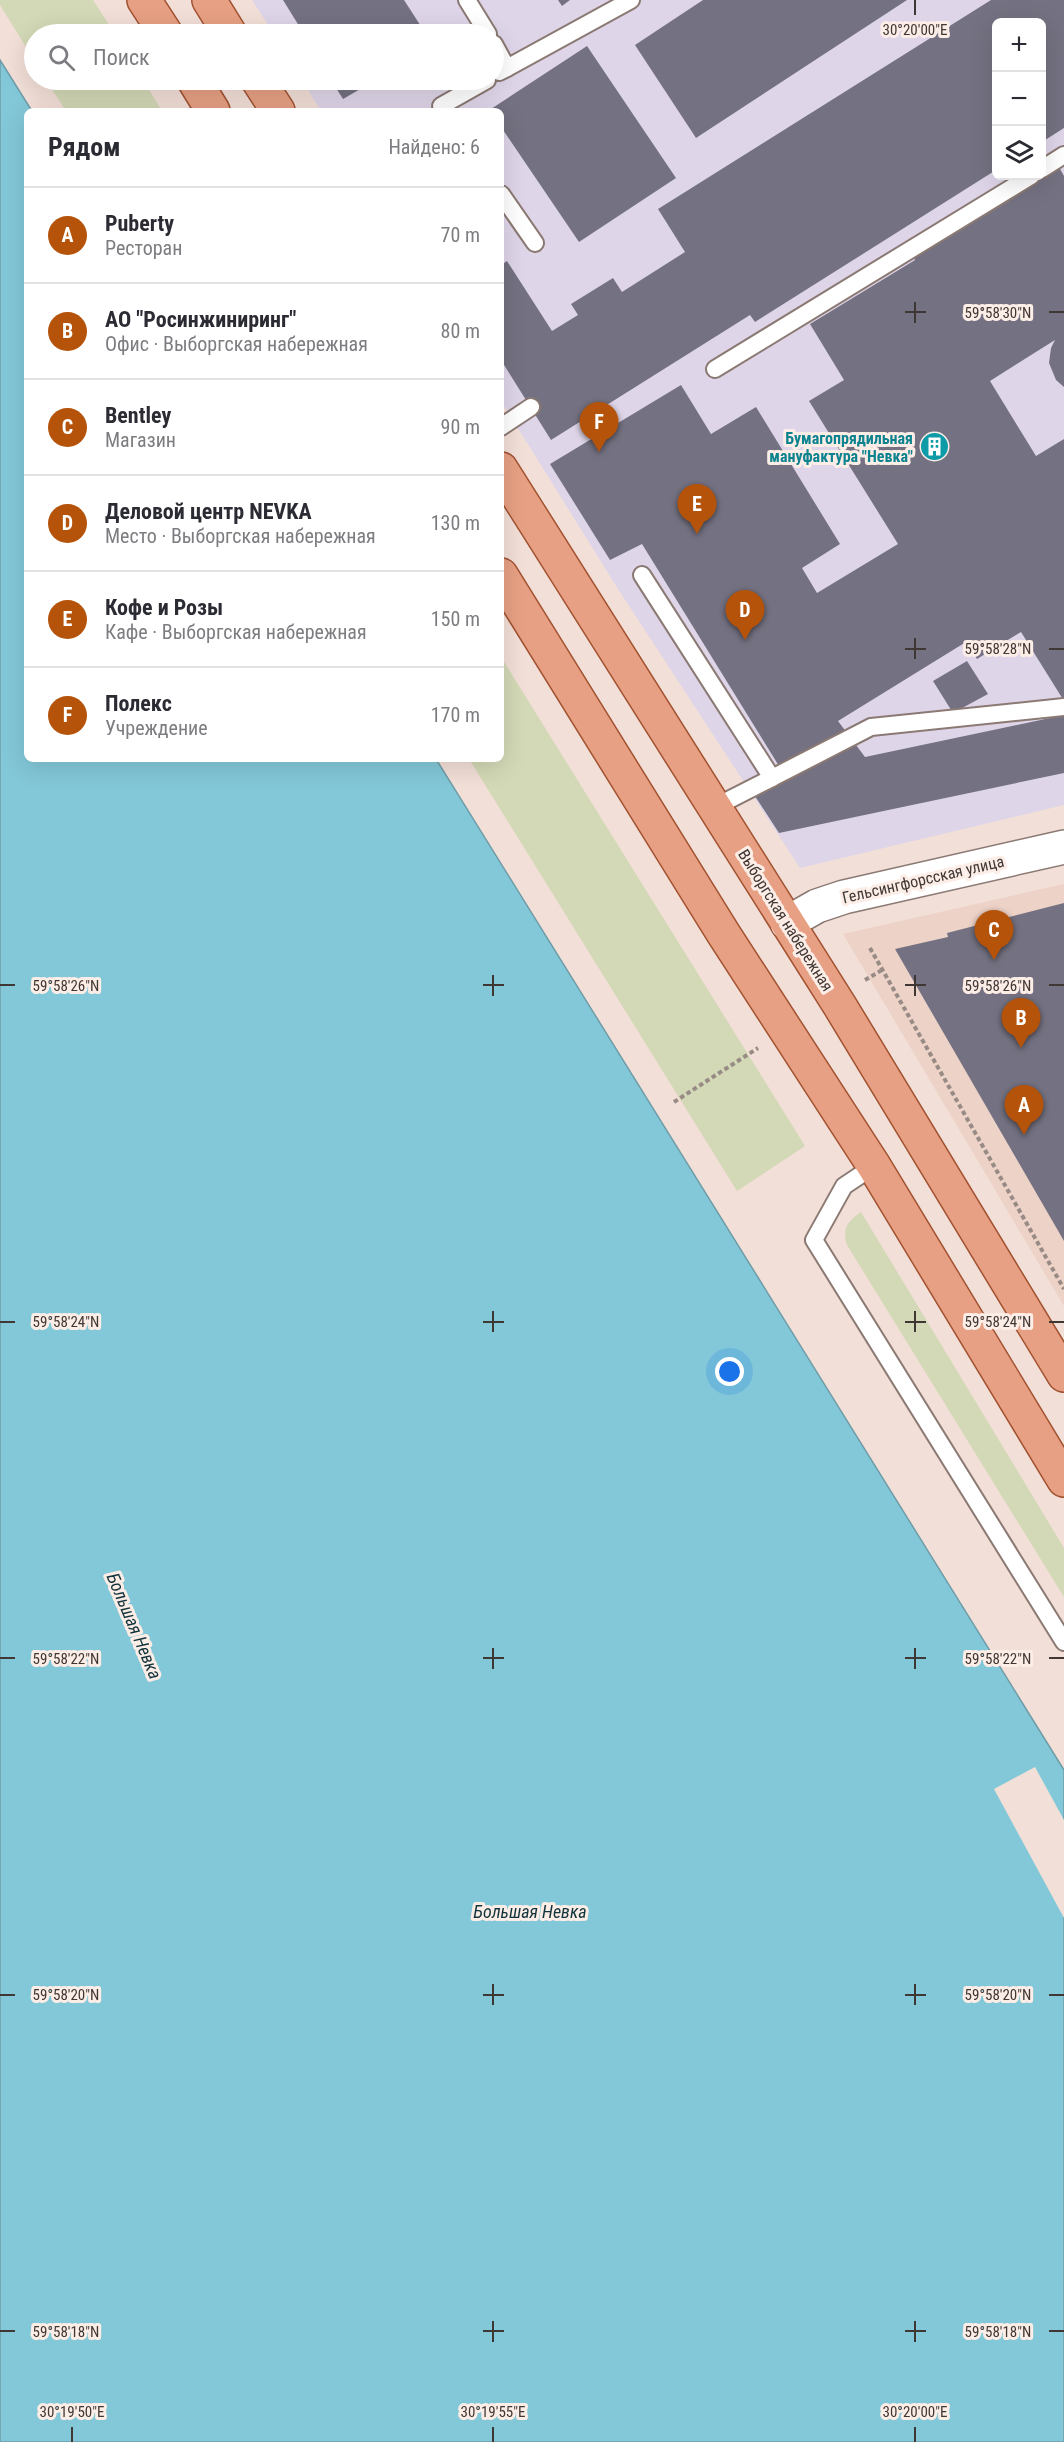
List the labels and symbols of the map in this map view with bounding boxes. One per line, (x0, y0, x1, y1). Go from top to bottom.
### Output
text: 30°20'00"E (883, 21, 947, 39)
text: 59°58'30"N (965, 304, 1031, 322)
pin: F (580, 402, 618, 452)
place label: Бумагопрядильная мануфактура "Невка" (769, 429, 913, 466)
building icon: Бумагопрядильная мануфактура "Невка" (918, 431, 950, 463)
pin: E (678, 484, 716, 534)
pin: D (726, 590, 764, 640)
text: 59°58'28"N (965, 640, 1031, 658)
street label: Выборгская набережная (734, 846, 837, 995)
street label: Гельсингфорсская улица (840, 852, 1006, 907)
pin: C (974, 910, 1014, 960)
text: 59°58'26"N (33, 977, 99, 995)
text: 59°58'26"N (965, 977, 1031, 995)
pin: B (1002, 998, 1040, 1048)
pin: A (1004, 1086, 1044, 1135)
text: 59°58'24"N (33, 1313, 99, 1331)
text: 59°58'24"N (965, 1313, 1031, 1331)
your location (715, 1357, 744, 1386)
water label: Большая Невка (103, 1570, 166, 1682)
text: 59°58'22"N (33, 1650, 99, 1668)
text: 59°58'22"N (965, 1650, 1031, 1668)
water label: Большая Невка (473, 1901, 587, 1922)
text: 59°58'20"N (33, 1986, 99, 2004)
text: 59°58'20"N (965, 1986, 1031, 2004)
text: 59°58'18"N (33, 2323, 99, 2341)
text: 59°58'18"N (965, 2323, 1031, 2341)
text: 30°19'50"E (40, 2403, 104, 2421)
text: 30°19'55"E (461, 2403, 525, 2421)
text: 30°20'00"E (883, 2403, 947, 2421)

